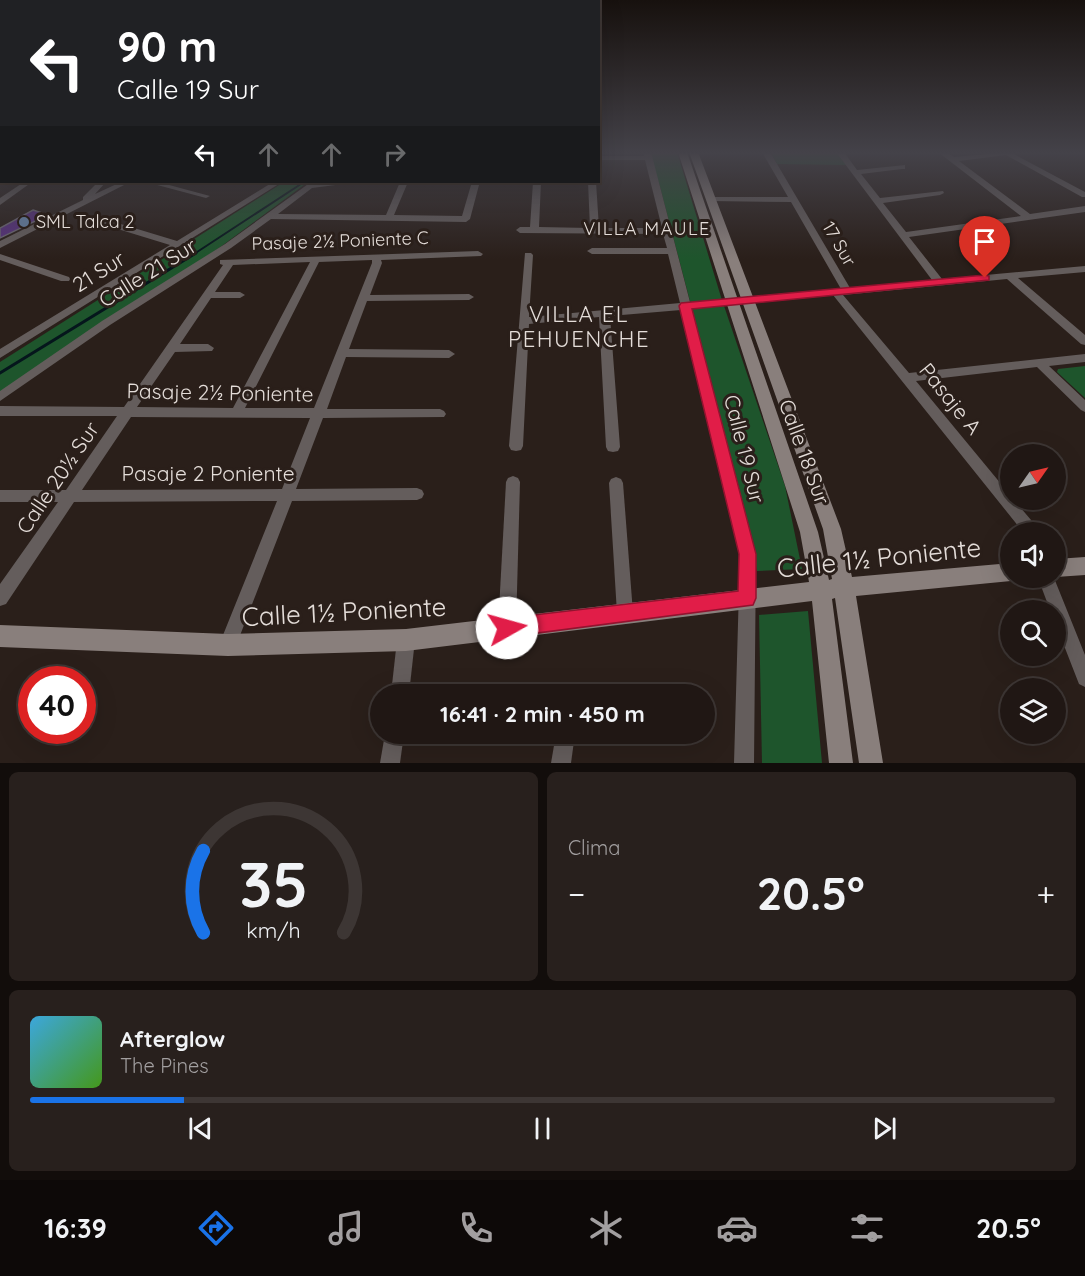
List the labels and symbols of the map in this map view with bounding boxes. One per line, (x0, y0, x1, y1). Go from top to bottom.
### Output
place label: SML Talca 2 (36, 210, 135, 233)
marker: SML Talca 2 (17, 215, 31, 229)
pin (959, 216, 1010, 278)
district label: VILLA MAULE (583, 217, 711, 240)
street label: 17 Sur (817, 217, 861, 270)
street label: Pasaje 2½ Poniente C (251, 226, 429, 255)
street label: Calle 21 Sur (94, 232, 201, 312)
street label: 21 Sur (67, 245, 130, 297)
district label: VILLA EL PEHUENCHE (508, 300, 650, 353)
street label: Pasaje A (914, 357, 988, 439)
street label: Pasaje 2½ Poniente (126, 377, 314, 407)
street label: Calle 19 Sur (719, 392, 771, 506)
street label: Calle 18 Sur (774, 395, 836, 508)
street label: Calle 20½ Sur (10, 417, 104, 538)
north arrow (1000, 444, 1066, 510)
street label: Pasaje 2 Poniente (121, 460, 295, 486)
street label: Calle 1½ Poniente (775, 530, 983, 585)
street label: Calle 1½ Poniente (241, 590, 447, 633)
position arrow (475, 596, 539, 660)
speed limit sign: 40 (18, 666, 96, 744)

